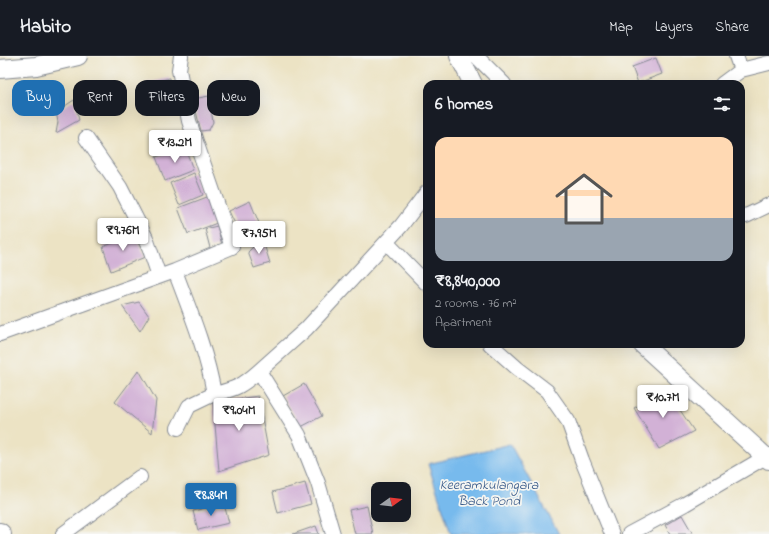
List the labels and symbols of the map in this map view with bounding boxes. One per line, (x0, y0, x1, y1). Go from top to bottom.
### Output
pin: ₹13.2M (142, 130, 208, 164)
pin: ₹9.76M (90, 218, 156, 252)
pin: ₹7.95M (226, 221, 292, 255)
pin: ₹10.7M (630, 385, 696, 419)
pin: ₹9.04M (206, 398, 272, 432)
water label: Keeramkulangara Back Pond (440, 475, 539, 512)
north arrow (371, 482, 411, 522)
pin: ₹8.84M (178, 483, 244, 517)

